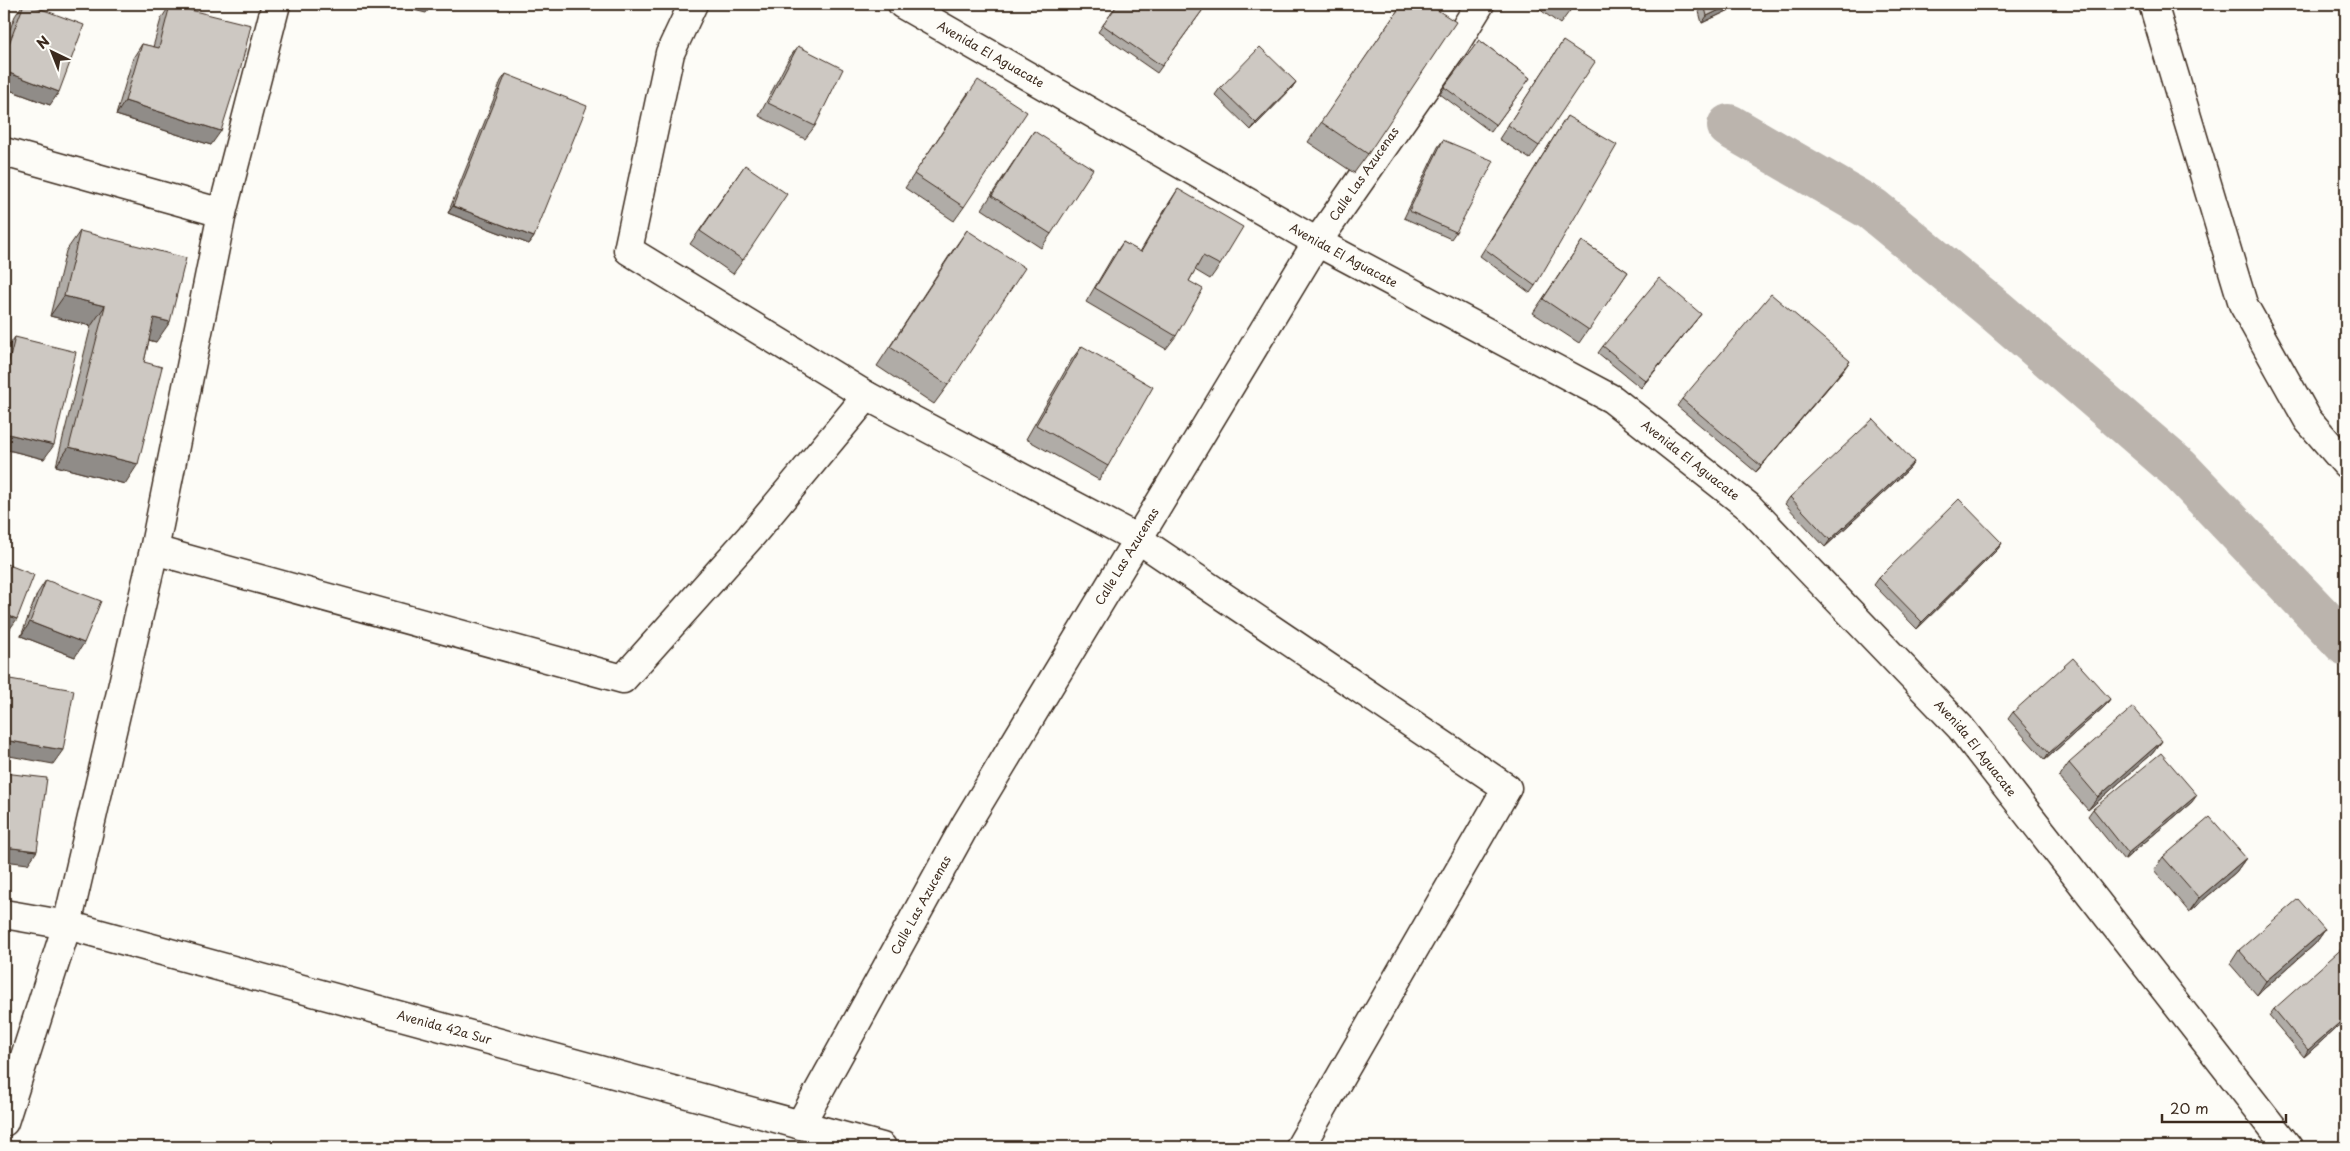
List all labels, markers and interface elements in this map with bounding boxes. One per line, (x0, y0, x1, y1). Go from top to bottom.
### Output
street label: Avenida El Aguacate (934, 16, 1048, 92)
north arrow (28, 28, 78, 78)
text: N (32, 31, 54, 54)
street label: Calle Las Azucenas (1324, 123, 1403, 224)
street label: Avenida El Aguacate (1286, 218, 1401, 291)
street label: Avenida El Aguacate (1638, 415, 1744, 504)
street label: Calle Las Azucenas (1090, 504, 1163, 608)
street label: Avenida El Aguacate (1931, 695, 2021, 800)
street label: Calle Las Azucenas (886, 851, 955, 958)
street label: Avenida 42a Sur (395, 1005, 494, 1048)
scale bar (2162, 1091, 2286, 1123)
text: 20 m (2170, 1096, 2209, 1119)

